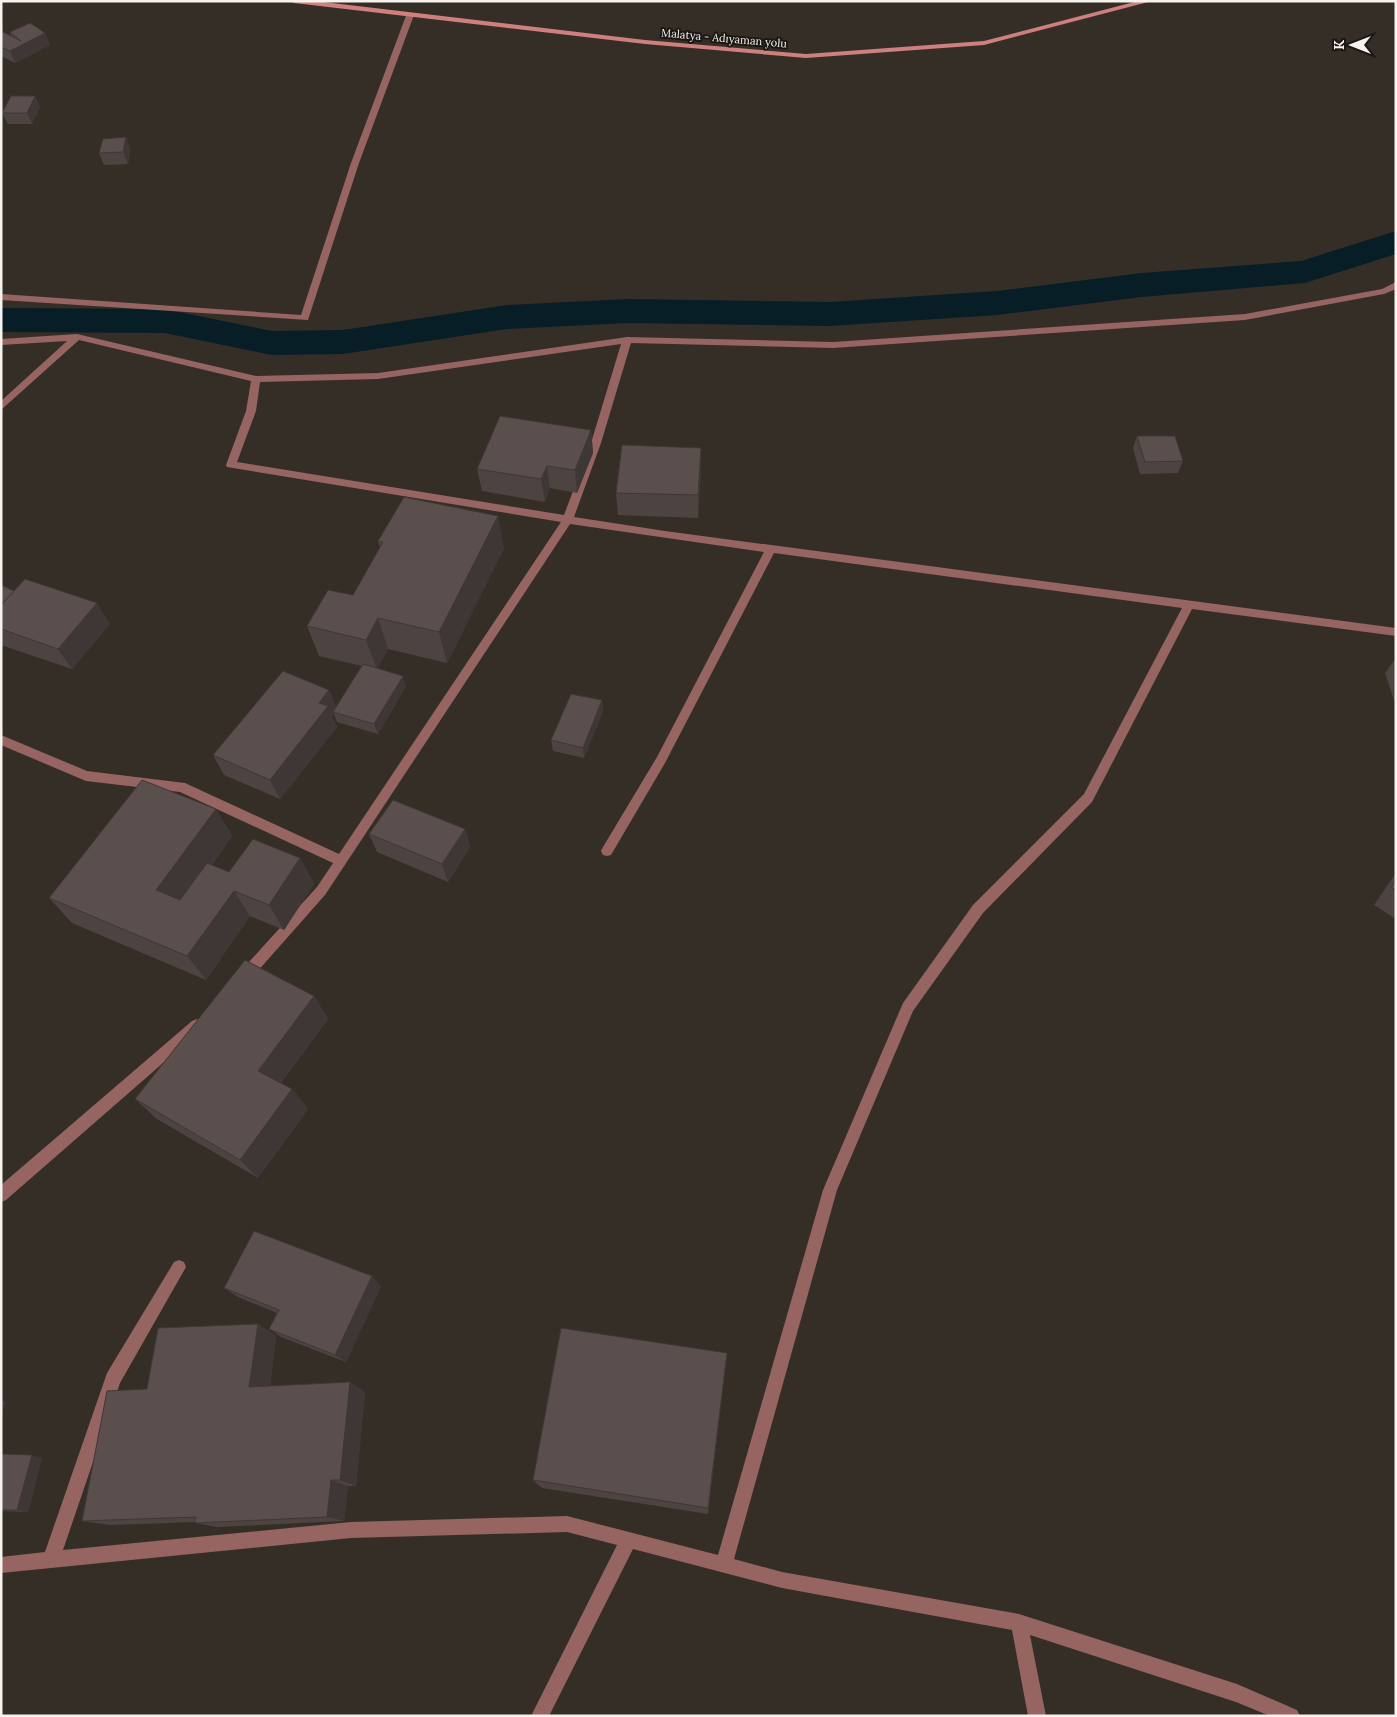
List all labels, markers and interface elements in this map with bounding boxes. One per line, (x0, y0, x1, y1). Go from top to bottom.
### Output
north arrow (1327, 20, 1377, 70)
street label: Malatya - Adıyaman yolu (661, 26, 788, 51)
text: K (1330, 40, 1348, 50)

